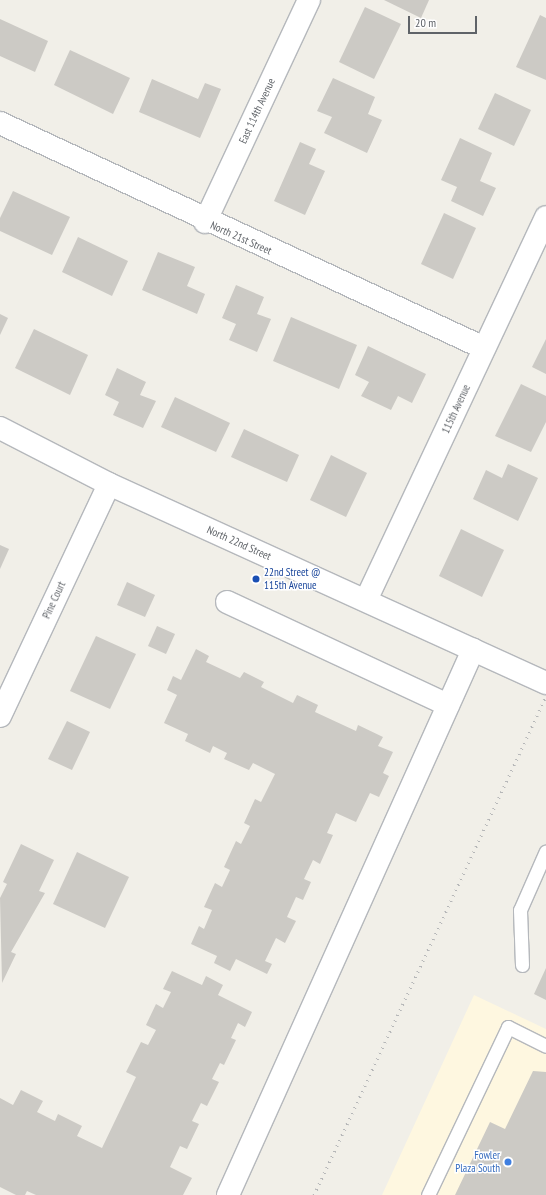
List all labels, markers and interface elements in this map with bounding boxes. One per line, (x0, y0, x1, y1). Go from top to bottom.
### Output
scale bar (410, 8, 479, 34)
text: 20 m (415, 15, 436, 30)
street label: East 114th Avenue (236, 76, 278, 146)
street label: North 21st Street (208, 219, 274, 257)
street label: 115th Avenue (439, 382, 473, 436)
street label: North 22nd Street (205, 523, 273, 563)
place label: 22nd Street @ 115th Avenue (264, 566, 320, 592)
marker: 22nd Street @ 115th Avenue (251, 574, 261, 584)
street label: Pine Court (40, 579, 68, 621)
place label: Fowler Plaza South (455, 1149, 500, 1175)
marker: Fowler Plaza South (503, 1157, 513, 1167)

